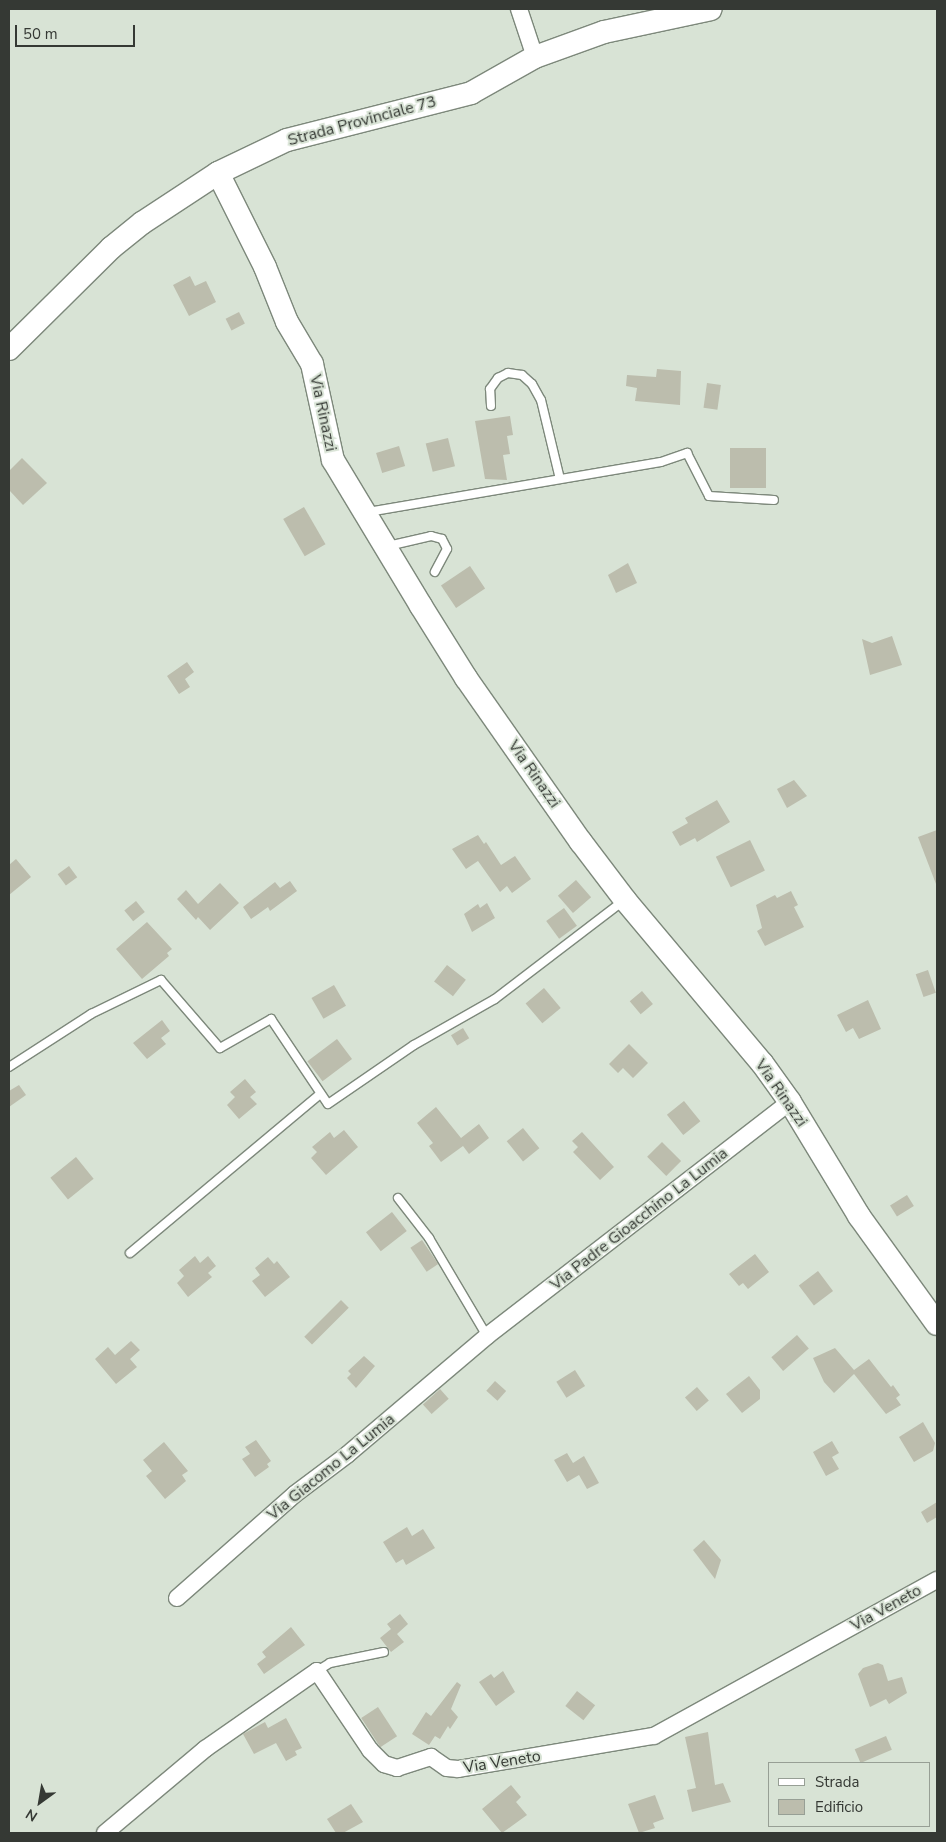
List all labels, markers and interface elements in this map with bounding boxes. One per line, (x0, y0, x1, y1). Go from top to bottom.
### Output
scale bar (18, 15, 138, 47)
text: 50 m (23, 24, 58, 44)
street label: Strada Provinciale 73 (286, 92, 438, 150)
street label: Via Rinazzi (306, 373, 340, 453)
street label: Via Rinazzi (504, 737, 564, 811)
street label: Via Rinazzi (751, 1056, 811, 1130)
street label: Via Padre Gioacchino La Lumia (546, 1144, 732, 1294)
street label: Via Giacomo La Lumia (263, 1410, 399, 1524)
street label: Via Veneto (847, 1581, 925, 1635)
street label: Via Veneto (462, 1746, 542, 1778)
legend (768, 1762, 931, 1827)
text: Strada (815, 1772, 859, 1792)
north arrow (15, 1777, 65, 1827)
text: Edificio (815, 1797, 863, 1817)
text: N (22, 1804, 41, 1826)

